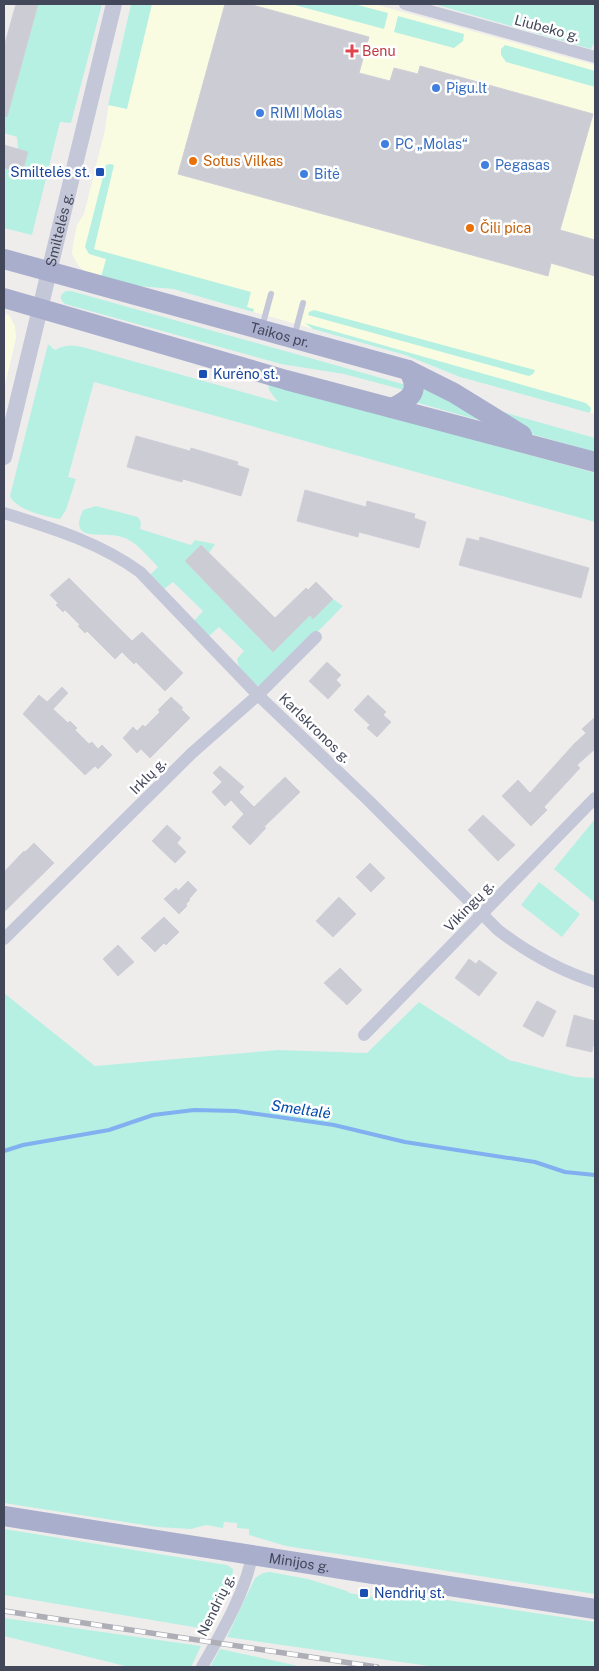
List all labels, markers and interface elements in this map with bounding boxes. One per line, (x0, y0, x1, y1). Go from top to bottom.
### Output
street label: Liubeko g. (513, 12, 581, 44)
place label: Benu (362, 43, 396, 59)
marker: Benu (346, 45, 358, 57)
place label: Pigu.lt (446, 80, 487, 96)
marker: Pigu.lt (430, 82, 442, 94)
place label: RIMI Molas (270, 105, 342, 121)
marker: RIMI Molas (254, 107, 266, 119)
place label: PC „Molas“ (395, 136, 468, 152)
marker: PC „Molas“ (379, 138, 391, 150)
place label: Sotus Vilkas (203, 153, 283, 169)
marker: Sotus Vilkas (187, 155, 199, 167)
place label: Pegasas (495, 157, 550, 173)
marker: Pegasas (479, 159, 491, 171)
place label: Smiltelės st. (10, 164, 90, 180)
marker: Smiltelės st. (94, 166, 106, 178)
place label: Bitė (314, 166, 340, 182)
marker: Bitė (298, 168, 310, 180)
street label: Smiltelės g. (42, 191, 76, 268)
place label: Čili pica (480, 219, 531, 236)
marker: Čili pica (464, 222, 476, 234)
street label: Taikos pr. (248, 319, 311, 351)
place label: Kurėno st. (213, 366, 278, 382)
marker: Kurėno st. (197, 368, 209, 380)
street label: Karlskronos g. (276, 690, 354, 766)
street label: Irklų g. (127, 755, 169, 797)
street label: Vikingų g. (441, 877, 497, 935)
water label: Smeltalė (270, 1096, 332, 1122)
street label: Minijos g. (268, 1550, 331, 1575)
street label: Nendrių g. (194, 1571, 238, 1639)
place label: Nendrių st. (374, 1585, 445, 1601)
marker: Nendrių st. (358, 1587, 370, 1599)

